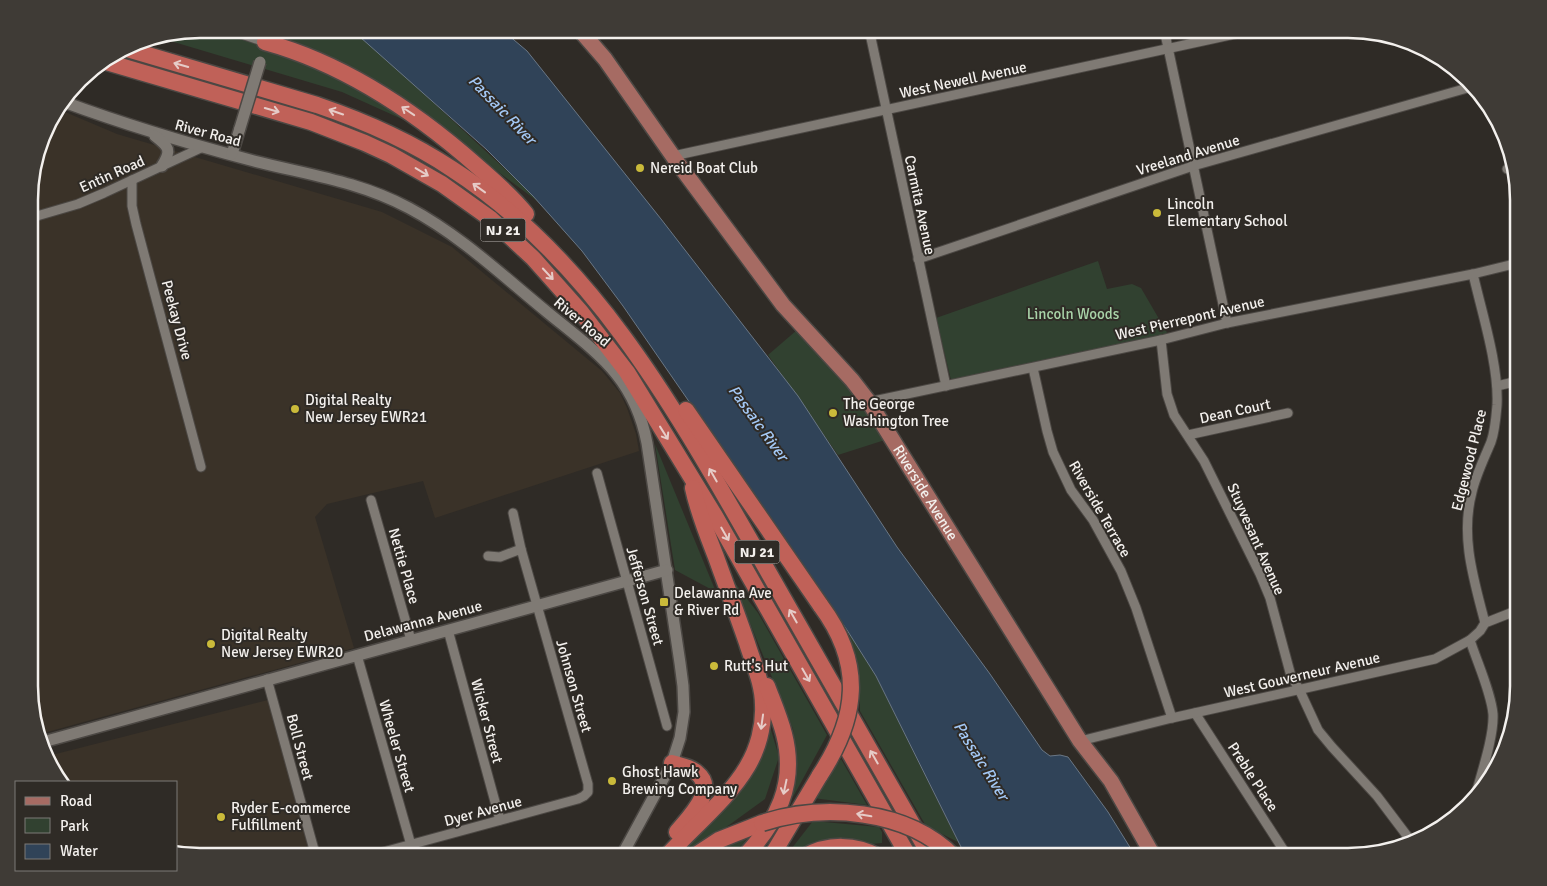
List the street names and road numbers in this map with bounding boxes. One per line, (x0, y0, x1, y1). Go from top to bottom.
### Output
street label: West Newell Avenue (898, 58, 1028, 102)
street label: River Road (173, 116, 243, 151)
street label: Vreeland Avenue (1134, 131, 1242, 179)
street label: Entin Road (77, 152, 148, 196)
street label: Carmita Avenue (901, 154, 939, 256)
road number: NJ 21 (480, 218, 526, 242)
street label: Peekay Drive (158, 278, 196, 362)
street label: West Pierrepont Avenue (1114, 292, 1266, 344)
street label: River Road (550, 293, 614, 351)
street label: Dean Court (1198, 395, 1272, 427)
street label: Edgewood Place (1448, 407, 1490, 513)
street label: Riverside Avenue (889, 442, 962, 544)
street label: Riverside Terrace (1065, 457, 1135, 561)
street label: Stuyvesant Avenue (1223, 480, 1289, 598)
street label: Nettie Place (385, 526, 423, 606)
road number: NJ 21 (734, 540, 780, 564)
street label: Jefferson Street (622, 545, 668, 647)
street label: Delawanna Avenue (362, 597, 484, 645)
street label: Johnson Street (552, 637, 596, 735)
street label: West Gouverneur Avenue (1222, 648, 1382, 702)
street label: Wicker Street (467, 677, 507, 765)
street label: Wheeler Street (375, 698, 419, 794)
street label: Boll Street (283, 712, 317, 782)
street label: Preble Place (1224, 739, 1282, 815)
street label: Dyer Avenue (442, 792, 524, 830)

